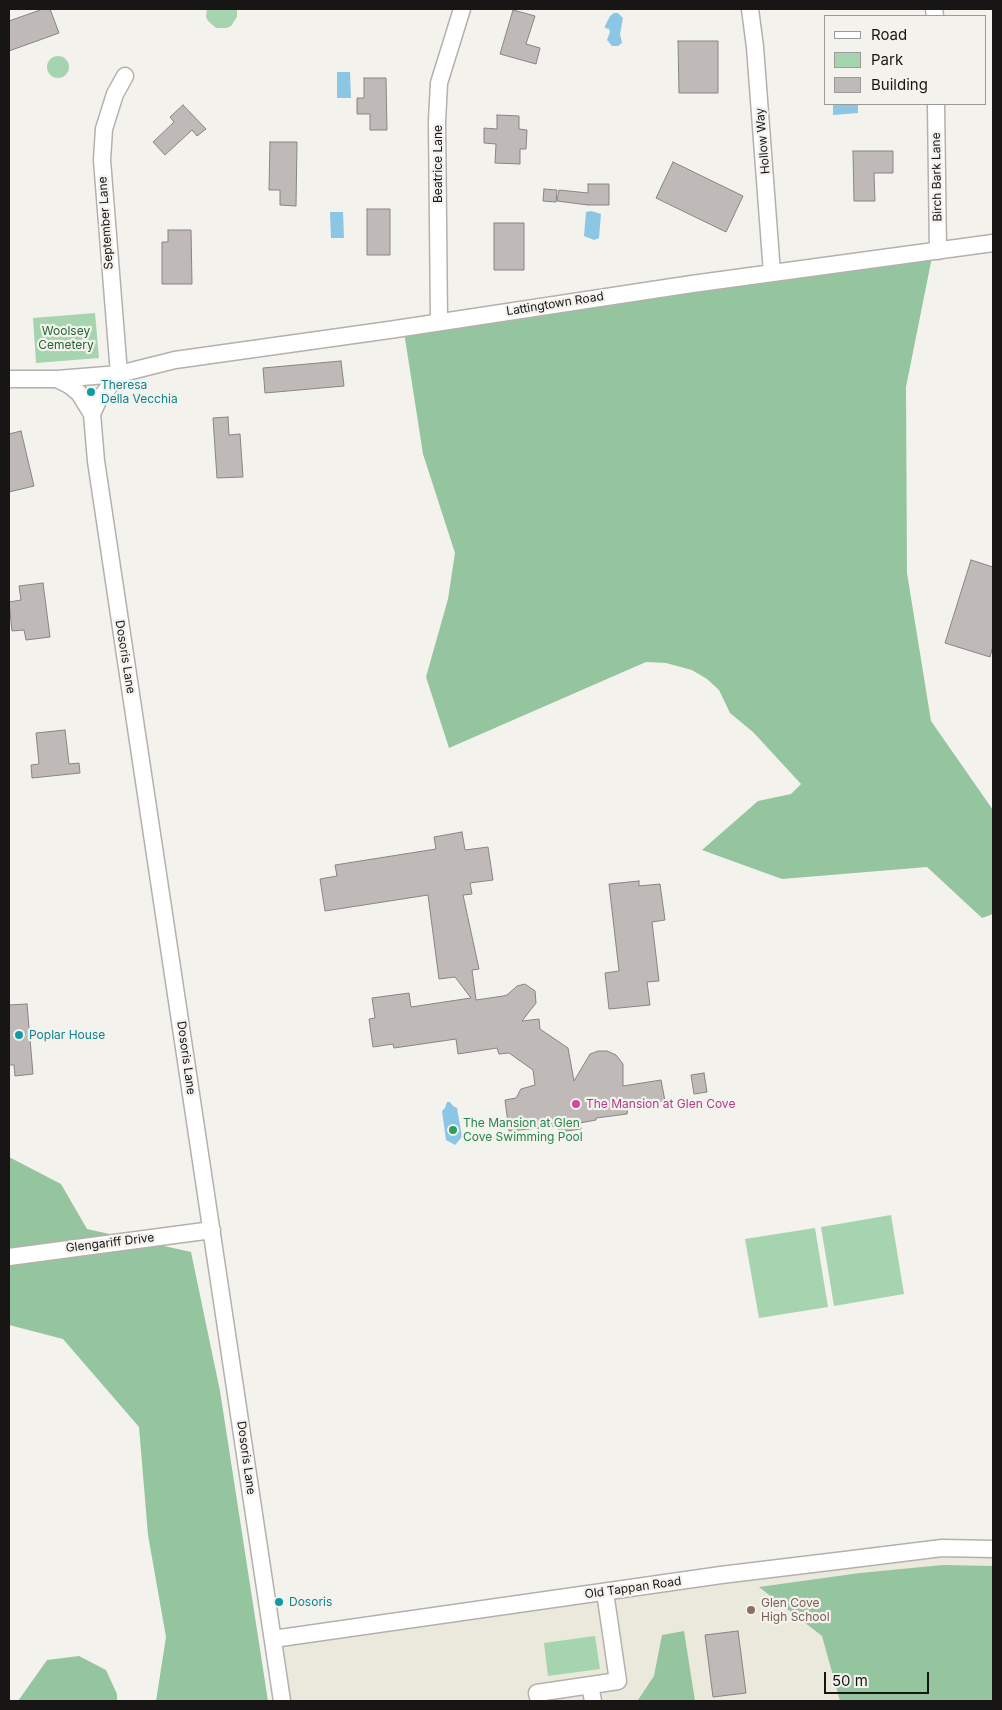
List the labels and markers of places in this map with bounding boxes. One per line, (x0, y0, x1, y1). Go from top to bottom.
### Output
place label: Theresa Della Vecchia (101, 378, 178, 406)
marker: Theresa Della Vecchia (85, 386, 97, 398)
place label: Poplar House (29, 1028, 105, 1042)
marker: Poplar House (13, 1029, 25, 1041)
place label: The Mansion at Glen Cove (586, 1097, 735, 1111)
marker: The Mansion at Glen Cove (570, 1098, 582, 1110)
place label: The Mansion at Glen Cove Swimming Pool (463, 1116, 583, 1144)
marker: The Mansion at Glen Cove Swimming Pool (447, 1124, 459, 1136)
place label: Dosoris (289, 1595, 332, 1609)
marker: Dosoris (273, 1596, 285, 1608)
place label: Glen Cove High School (761, 1596, 830, 1624)
marker: Glen Cove High School (745, 1604, 757, 1616)

